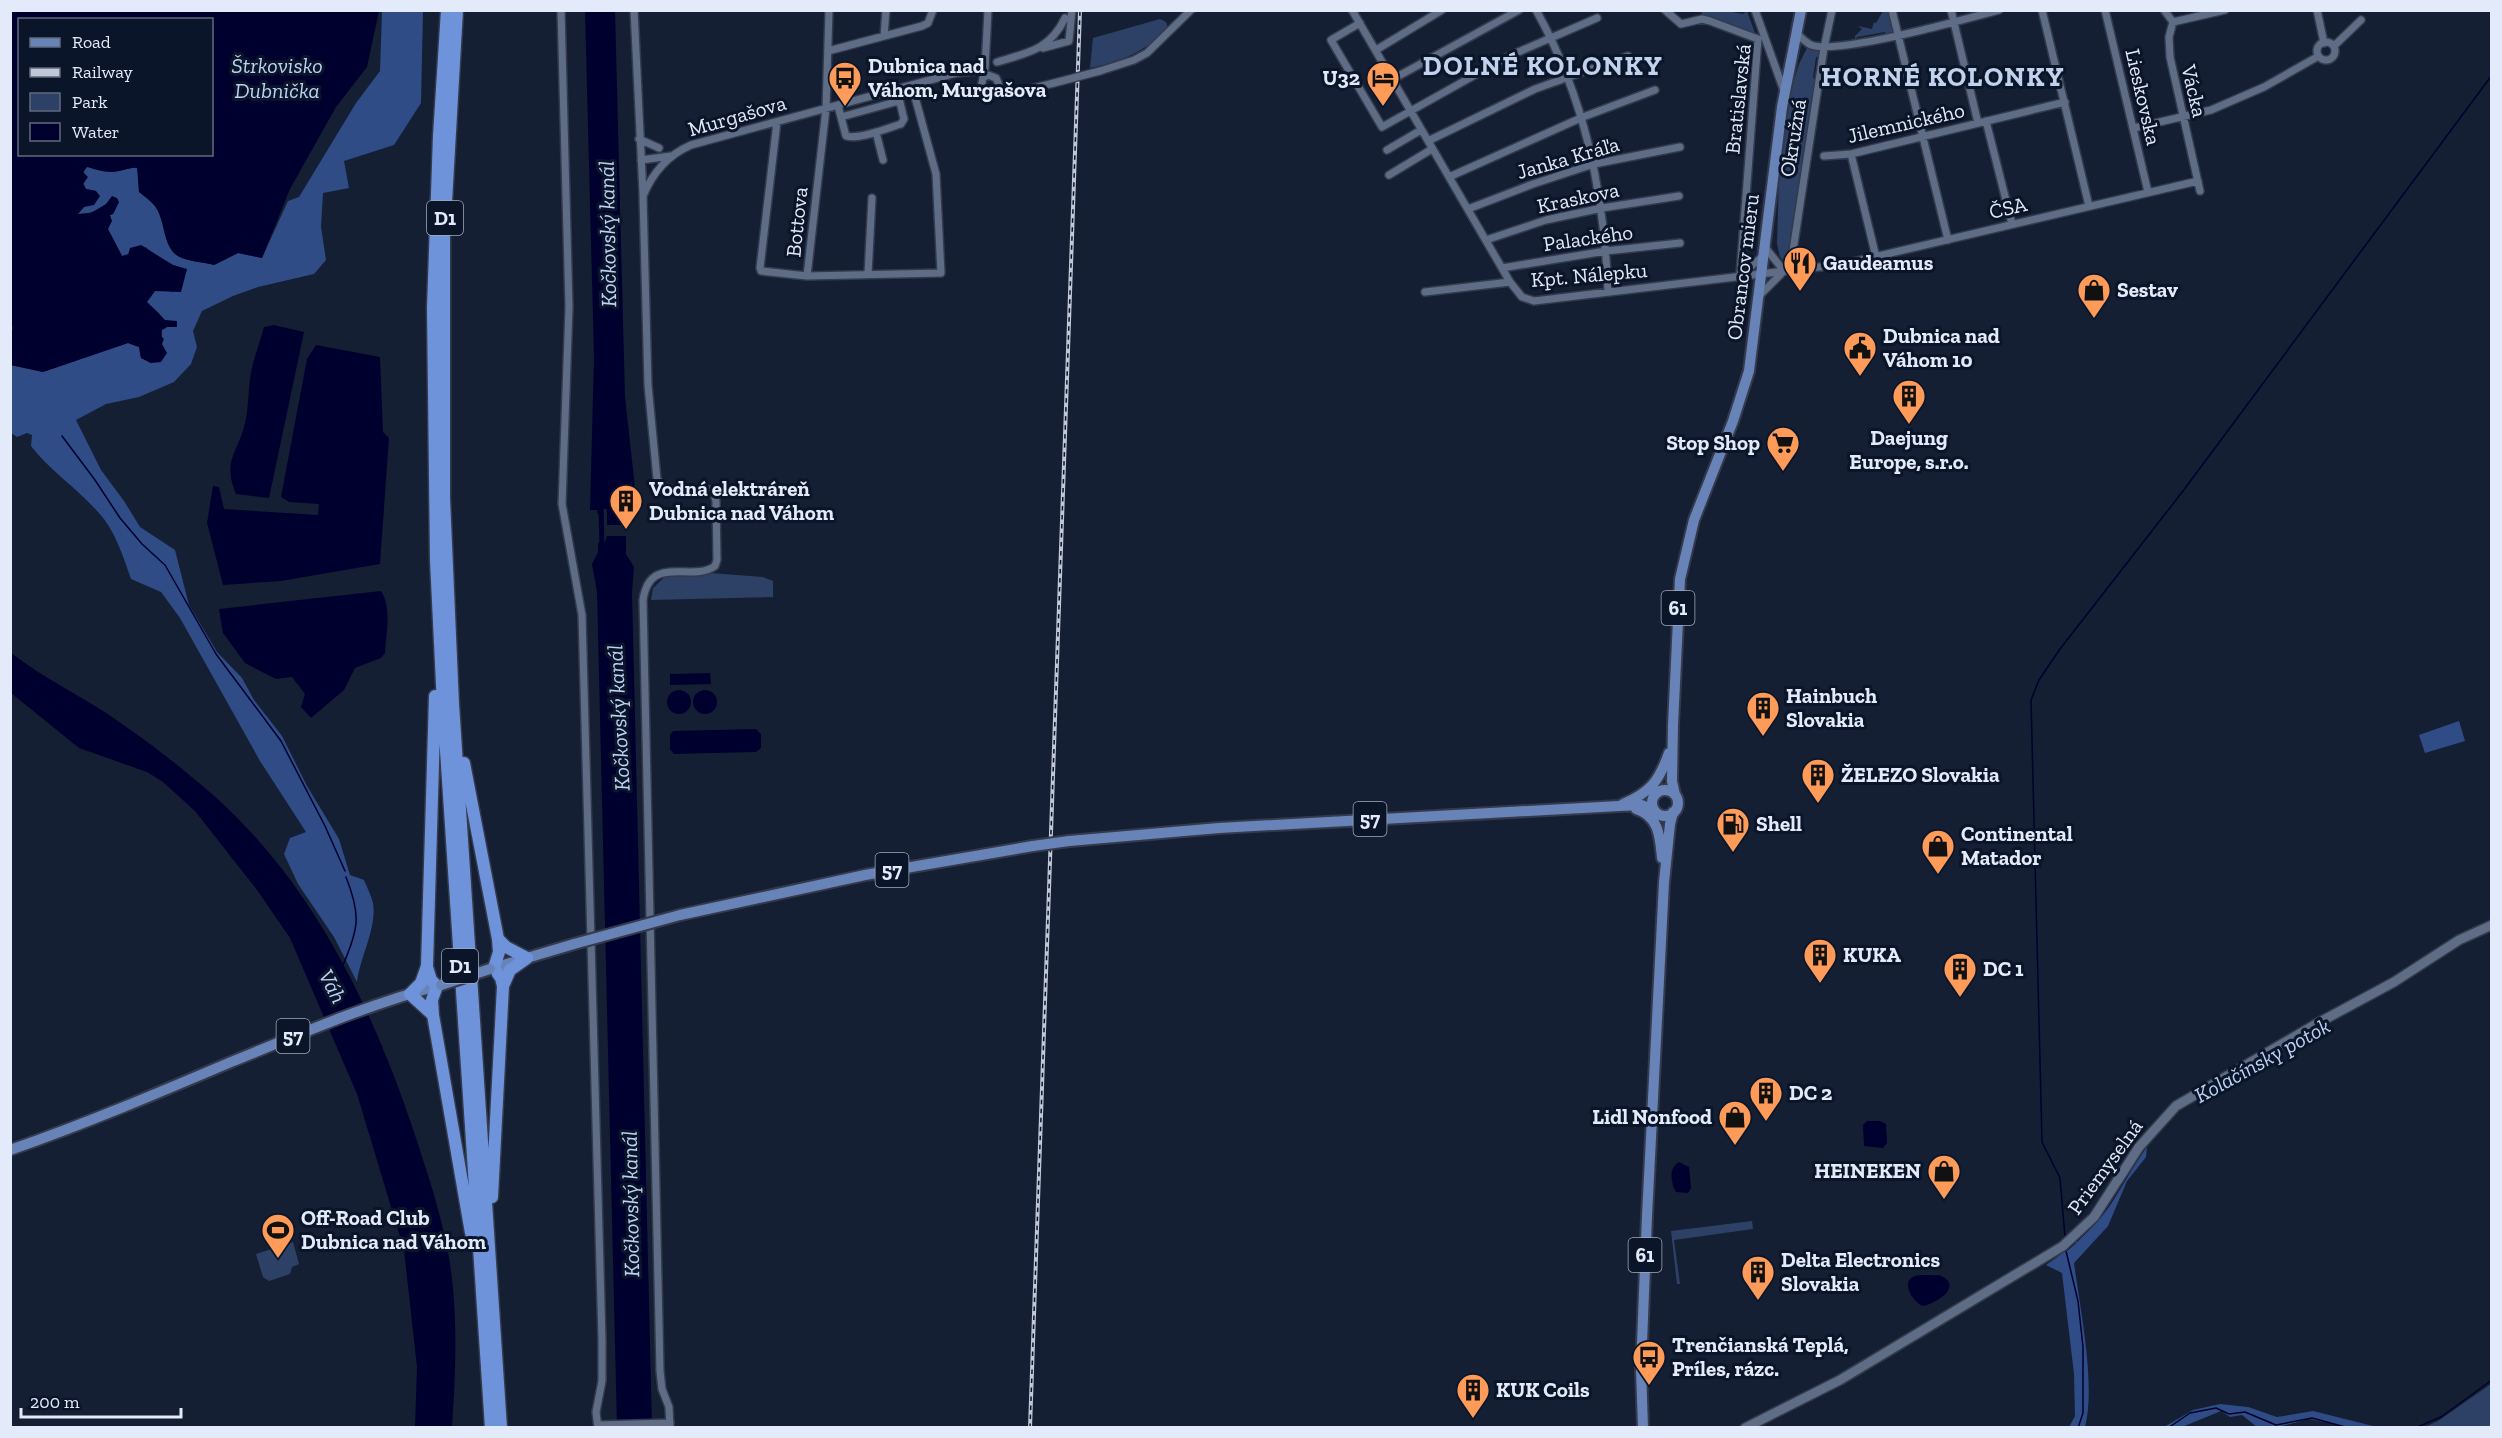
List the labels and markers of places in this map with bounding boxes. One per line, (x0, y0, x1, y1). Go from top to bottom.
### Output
place label: Dubnica nad Váhom, Murgašova (868, 53, 1047, 102)
bus stop icon: Dubnica nad Váhom, Murgašova (827, 60, 863, 107)
hotel icon: U32 (1365, 60, 1401, 107)
place label: U32 (1322, 65, 1360, 90)
restaurant icon: Gaudeamus (1782, 245, 1818, 292)
place label: Gaudeamus (1823, 250, 1934, 275)
shop icon: Sestav (2076, 272, 2112, 319)
place label: Sestav (2117, 277, 2178, 302)
place label: Dubnica nad Váhom 10 (1883, 323, 2000, 372)
public building icon: Dubnica nad Váhom 10 (1842, 330, 1878, 377)
building icon: Daejung Europe, s.r.o. (1891, 378, 1927, 425)
supermarket icon: Stop Shop (1765, 425, 1801, 472)
place label: Daejung Europe, s.r.o. (1849, 425, 1969, 474)
place label: Stop Shop (1666, 430, 1760, 455)
place label: Vodná elektráreň Dubnica nad Váhom (649, 476, 835, 525)
building icon: Vodná elektráreň Dubnica nad Váhom (608, 483, 644, 530)
place label: Hainbuch Slovakia (1786, 683, 1877, 732)
building icon: Hainbuch Slovakia (1745, 690, 1781, 737)
building icon: ŽELEZO Slovakia (1800, 757, 1836, 804)
place label: ŽELEZO Slovakia (1841, 762, 2000, 787)
fuel station icon: Shell (1715, 806, 1751, 853)
place label: Shell (1756, 811, 1802, 836)
place label: Continental Matador (1961, 821, 2073, 870)
shop icon: Continental Matador (1920, 828, 1956, 875)
building icon: KUKA (1802, 937, 1838, 984)
place label: KUKA (1843, 942, 1901, 967)
building icon: DC 1 (1942, 951, 1978, 998)
place label: DC 1 (1983, 956, 2024, 981)
building icon: DC 2 (1748, 1075, 1784, 1122)
place label: DC 2 (1789, 1080, 1832, 1105)
shop icon: Lidl Nonfood (1717, 1099, 1753, 1146)
place label: Lidl Nonfood (1592, 1104, 1712, 1129)
shop icon: HEINEKEN (1926, 1153, 1962, 1200)
place label: HEINEKEN (1814, 1158, 1921, 1183)
place label: Off-Road Club Dubnica nad Váhom (301, 1205, 487, 1254)
sports icon: Off-Road Club Dubnica nad Váhom (260, 1212, 296, 1259)
place label: Delta Electronics Slovakia (1781, 1247, 1940, 1296)
building icon: Delta Electronics Slovakia (1740, 1254, 1776, 1301)
place label: Trenčianská Teplá, Príles, rázc. (1672, 1332, 1849, 1381)
bus stop icon: Trenčianská Teplá, Príles, rázc. (1631, 1339, 1667, 1386)
building icon: KUK Coils (1455, 1372, 1491, 1419)
place label: KUK Coils (1496, 1377, 1590, 1402)

